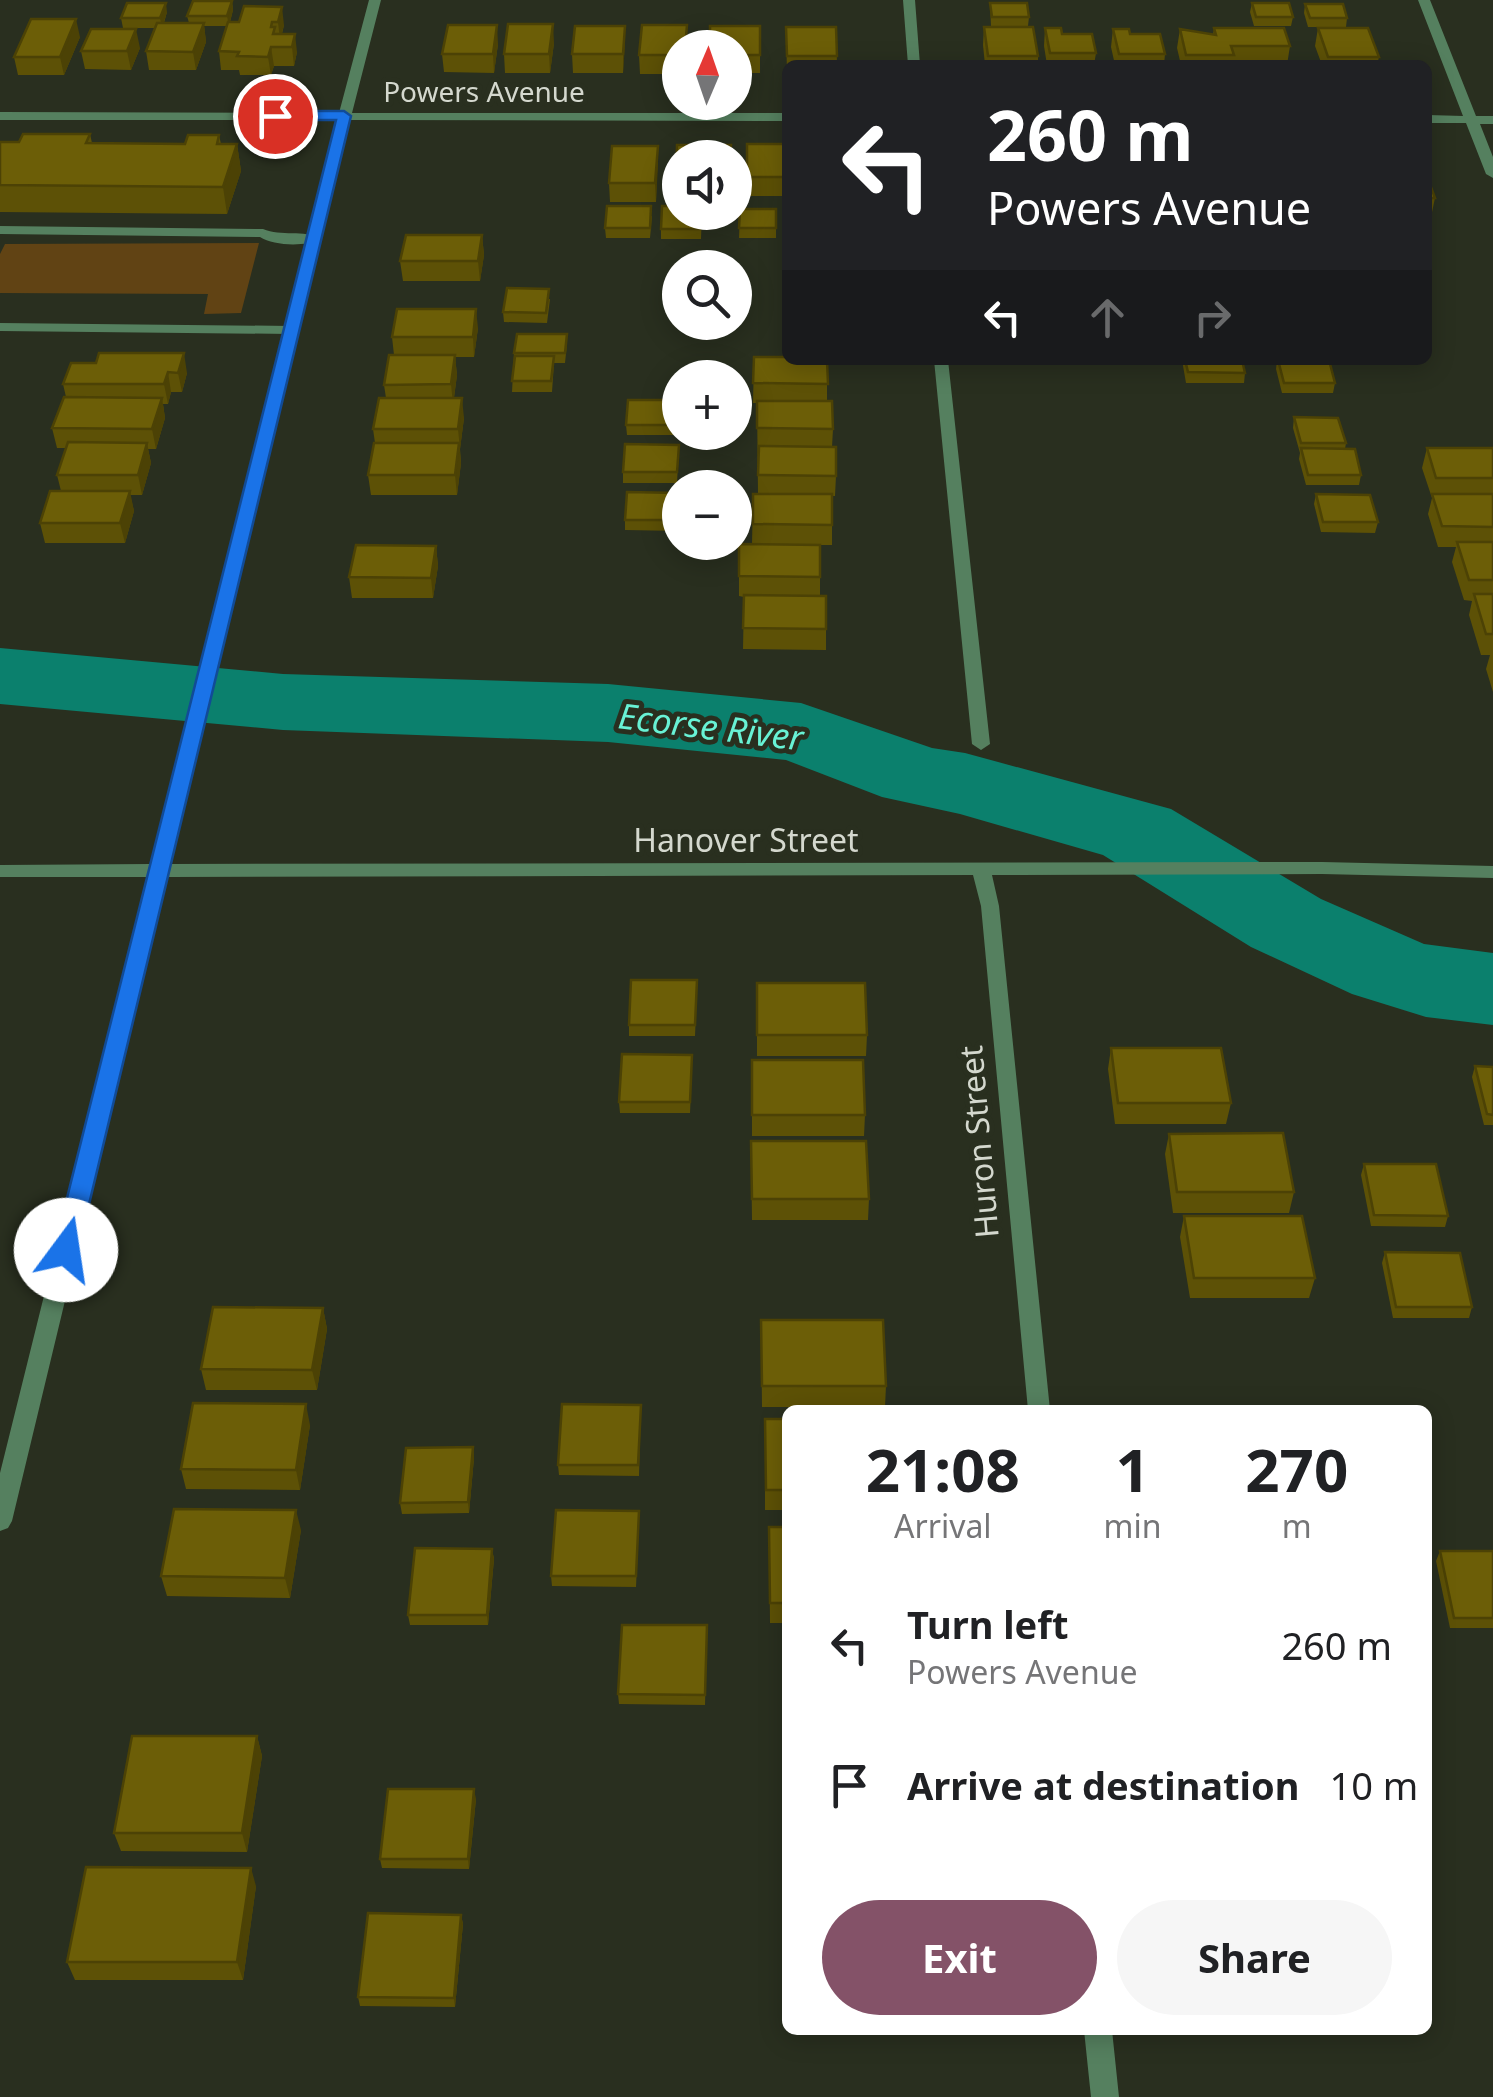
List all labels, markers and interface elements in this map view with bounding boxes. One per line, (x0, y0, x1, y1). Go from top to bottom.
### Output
north arrow (662, 30, 752, 120)
map controls (662, 30, 752, 560)
street label: Powers Avenue (383, 72, 585, 110)
pin (233, 74, 318, 159)
text: 260 m (987, 86, 1194, 182)
icon: arrive (248, 89, 303, 144)
icon: left (822, 100, 952, 230)
button: sound (662, 140, 752, 230)
text: Powers Avenue (987, 177, 1311, 238)
button: search (662, 250, 752, 340)
icon: left (975, 290, 1030, 345)
icon: ahead (1080, 290, 1135, 345)
icon: right (1185, 290, 1240, 345)
button: + (662, 360, 752, 450)
button: − (662, 470, 752, 560)
water label: Ecorse River (616, 691, 808, 761)
street label: Hanover Street (633, 818, 859, 861)
street label: Huron Street (948, 1044, 1008, 1240)
position arrow (14, 1198, 118, 1302)
text: 21:08 (866, 1428, 1020, 1510)
text: 1 (1115, 1428, 1150, 1510)
text: 270 (1245, 1428, 1348, 1510)
text: Arrival (894, 1504, 992, 1547)
text: min (1104, 1504, 1162, 1547)
text: m (1282, 1504, 1312, 1547)
text: Turn left (907, 1598, 1069, 1650)
icon: left (822, 1618, 877, 1673)
text: 260 m (1281, 1619, 1392, 1671)
text: Powers Avenue (907, 1650, 1138, 1693)
icon: arrive (822, 1758, 877, 1813)
text: Arrive at destination (907, 1759, 1299, 1811)
text: 10 m (1329, 1759, 1418, 1811)
button: Exit (822, 1900, 1097, 2015)
button: Share (1117, 1900, 1392, 2015)

